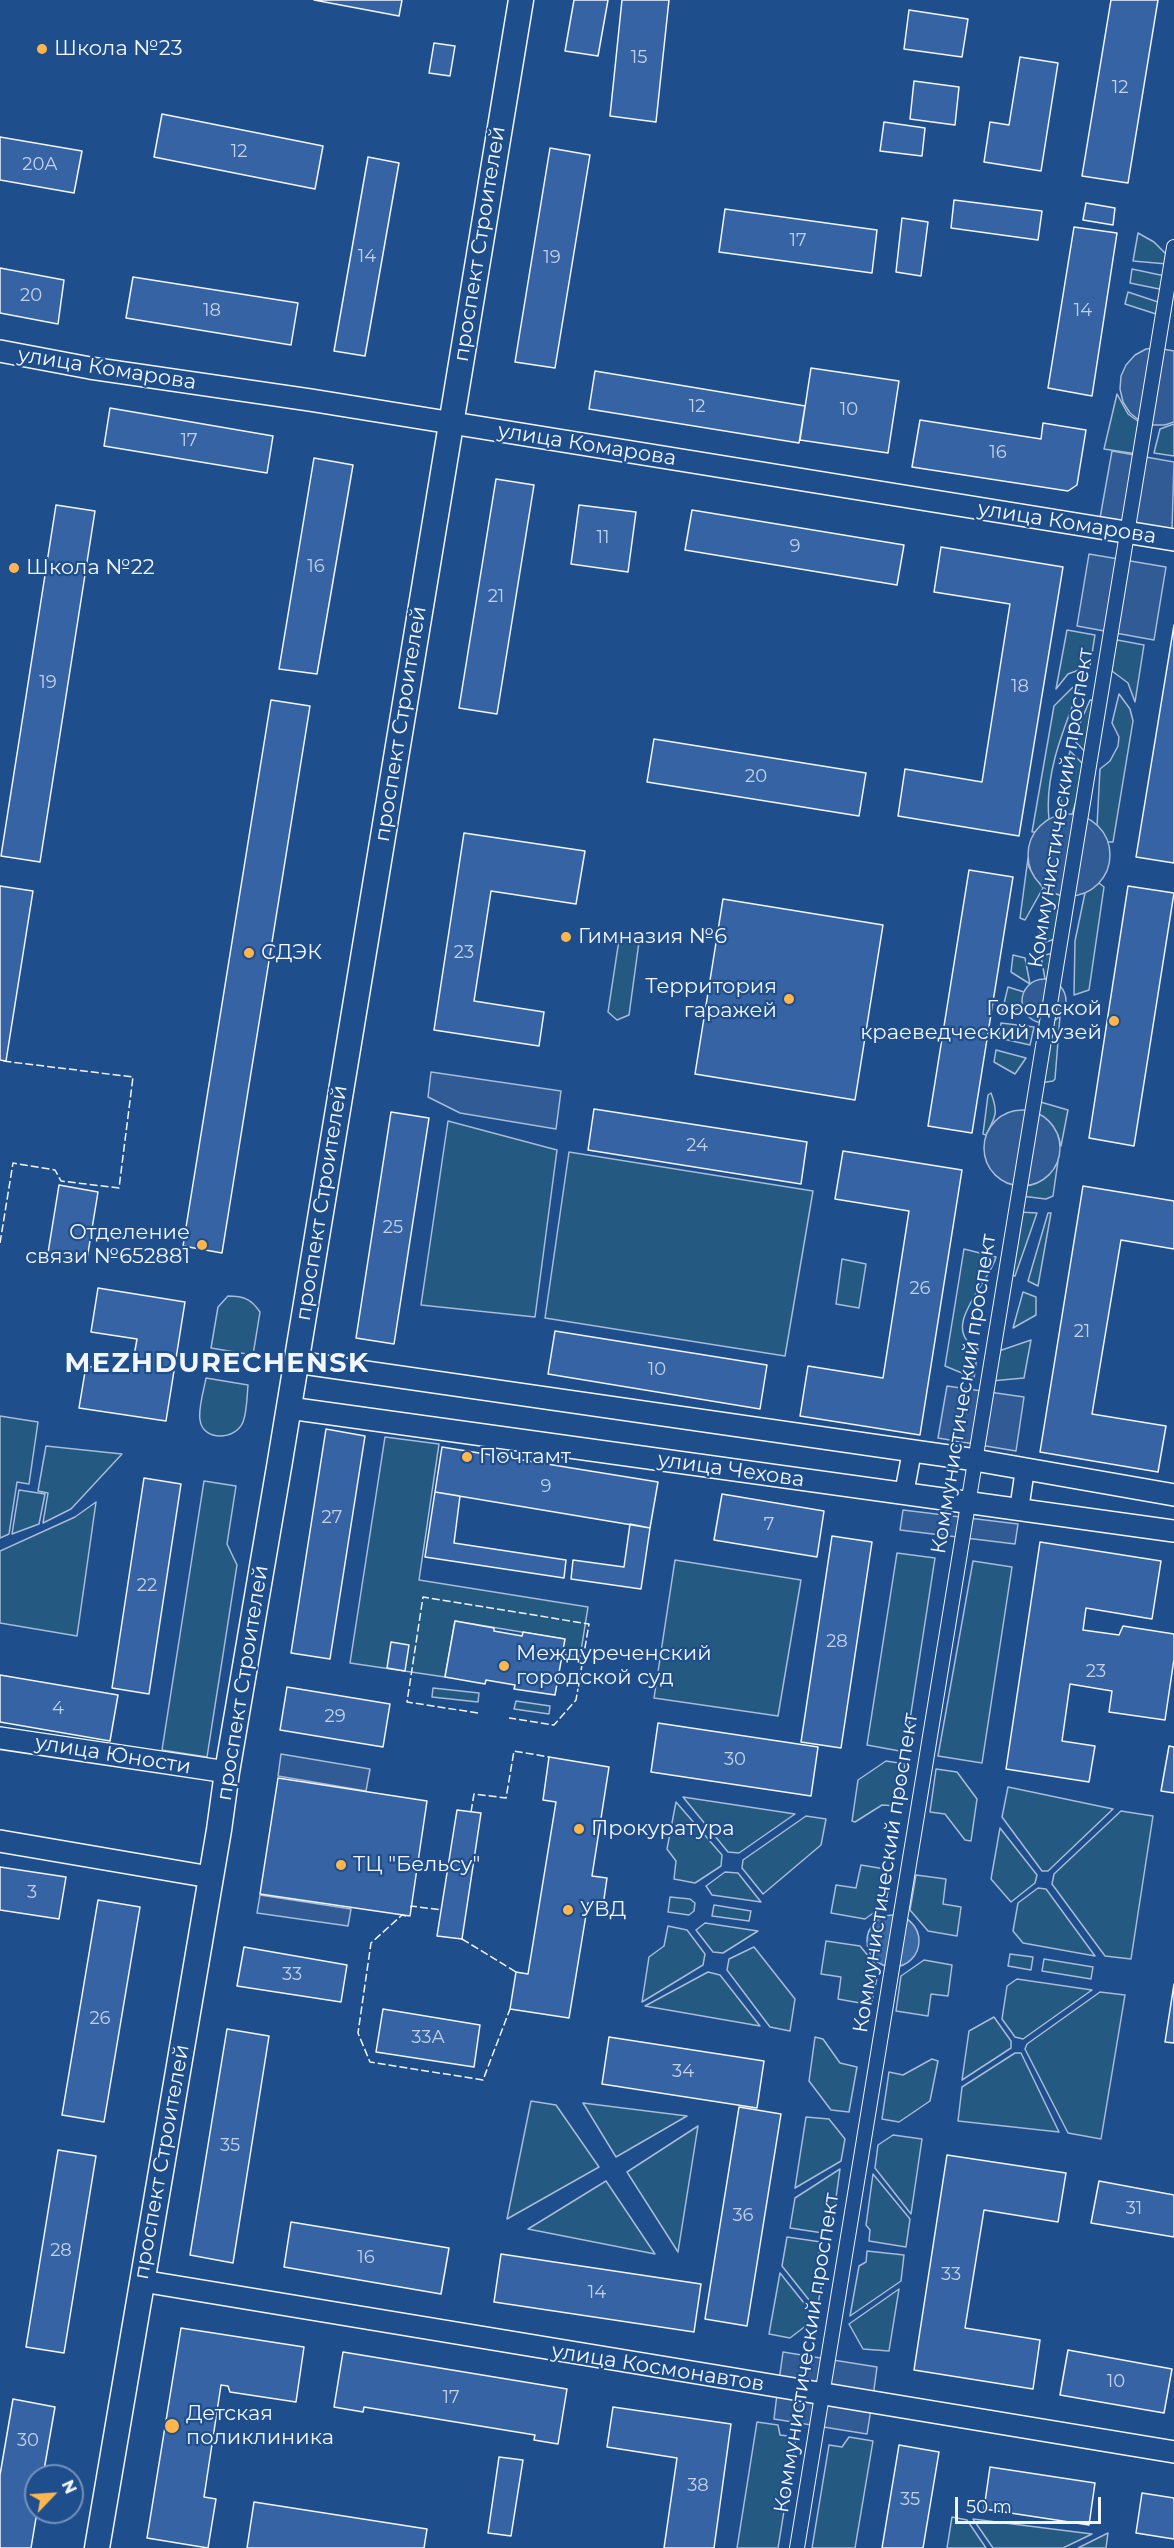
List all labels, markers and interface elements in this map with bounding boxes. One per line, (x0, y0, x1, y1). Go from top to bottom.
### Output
place label: Школа №23 (54, 36, 183, 62)
marker: Школа №23 (35, 42, 49, 56)
house number: 15 (631, 47, 647, 69)
house number: 12 (1112, 77, 1128, 99)
street label: проспект Строителей (449, 124, 511, 364)
house number: 12 (231, 141, 247, 163)
house number: 20А (22, 154, 58, 176)
house number: 17 (789, 230, 807, 252)
house number: 14 (358, 246, 376, 268)
house number: 19 (543, 247, 561, 269)
house number: 20 (20, 285, 42, 307)
house number: 18 (203, 300, 221, 322)
house number: 14 (1074, 300, 1092, 322)
street label: улица Комарова (16, 342, 198, 396)
house number: 12 (689, 396, 705, 418)
house number: 10 (840, 399, 858, 421)
street label: улица Комарова (496, 418, 678, 472)
house number: 17 (180, 430, 198, 452)
house number: 16 (989, 442, 1007, 464)
street label: улица Комарова (976, 496, 1158, 550)
house number: 11 (597, 527, 609, 549)
house number: 9 (790, 536, 800, 558)
place label: Школа №22 (26, 555, 155, 581)
house number: 16 (307, 556, 325, 578)
marker: Школа №22 (7, 561, 21, 575)
house number: 21 (488, 586, 504, 608)
street label: проспект Строителей (370, 604, 432, 844)
street label: Коммунистический проспект (1023, 646, 1099, 970)
house number: 19 (39, 672, 57, 694)
house number: 18 (1011, 676, 1029, 698)
house number: 20 (745, 766, 767, 788)
place label: Гимназия №6 (578, 924, 727, 950)
marker: Гимназия №6 (559, 930, 573, 944)
place label: СДЭК (261, 940, 322, 966)
house number: 23 (454, 942, 474, 964)
marker: СДЭК (242, 946, 256, 960)
place label: Территория гаражей (645, 974, 777, 1024)
marker: Территория гаражей (782, 992, 796, 1006)
place label: Городской краеведческий музей (860, 996, 1102, 1046)
marker: Городской краеведческий музей (1107, 1014, 1121, 1028)
street label: проспект Строителей (291, 1083, 353, 1323)
house number: 24 (686, 1135, 708, 1157)
house number: 25 (383, 1217, 403, 1239)
place label: Отделение связи №652881 (25, 1220, 190, 1270)
street label: Коммунистический проспект (926, 1232, 1002, 1556)
marker: Отделение связи №652881 (195, 1238, 209, 1252)
house number: 26 (909, 1278, 931, 1300)
house number: 21 (1074, 1321, 1090, 1343)
district label: MEZHDURECHENSK (65, 1348, 369, 1380)
house number: 10 (648, 1359, 666, 1381)
place label: Почтамт (479, 1444, 571, 1470)
street label: улица Чехова (656, 1447, 806, 1493)
marker: Почтамт (460, 1450, 474, 1464)
house number: 9 (541, 1476, 551, 1498)
house number: 27 (322, 1507, 342, 1529)
house number: 7 (764, 1514, 774, 1536)
street label: проспект Строителей (212, 1563, 274, 1803)
house number: 22 (137, 1575, 157, 1597)
house number: 28 (826, 1631, 848, 1653)
place label: Междуреченский городской суд (516, 1641, 712, 1691)
marker: Междуреченский городской суд (497, 1659, 511, 1673)
house number: 23 (1086, 1661, 1106, 1683)
house number: 4 (52, 1698, 64, 1720)
house number: 29 (324, 1706, 346, 1728)
street label: Коммунистический проспект (848, 1711, 924, 2035)
street label: улица Юности (33, 1730, 193, 1780)
house number: 30 (724, 1749, 746, 1771)
place label: Прокуратура (591, 1816, 734, 1842)
marker: Прокуратура (572, 1822, 586, 1836)
place label: ТЦ "Бельсу" (353, 1852, 480, 1878)
marker: ТЦ "Бельсу" (334, 1858, 348, 1872)
house number: 3 (27, 1882, 37, 1904)
place label: УВД (580, 1897, 626, 1923)
marker: УВД (561, 1903, 575, 1917)
house number: 33 (282, 1964, 302, 1986)
house number: 26 (89, 2008, 111, 2030)
house number: 33А (411, 2027, 445, 2049)
street label: проспект Строителей (129, 2043, 195, 2281)
house number: 34 (672, 2061, 694, 2083)
house number: 35 (220, 2135, 240, 2157)
street label: Коммунистический проспект (769, 2191, 845, 2515)
house number: 31 (1126, 2198, 1142, 2220)
house number: 36 (732, 2205, 754, 2227)
house number: 28 (50, 2240, 72, 2262)
house number: 16 (357, 2247, 375, 2269)
house number: 33 (941, 2264, 961, 2286)
house number: 14 (588, 2282, 606, 2304)
street label: улица Космонавтов (550, 2339, 766, 2397)
house number: 10 (1107, 2371, 1125, 2393)
house number: 17 (442, 2387, 460, 2409)
place label: Детская поликлиника (186, 2401, 334, 2451)
marker: Детская поликлиника (163, 2417, 181, 2435)
house number: 30 (17, 2430, 39, 2452)
north arrow (24, 2464, 84, 2524)
house number: 38 (687, 2475, 709, 2497)
text: N (58, 2477, 80, 2497)
scale bar (958, 2485, 1104, 2523)
house number: 35 (900, 2489, 920, 2511)
text: 50 m (966, 2496, 1012, 2518)

